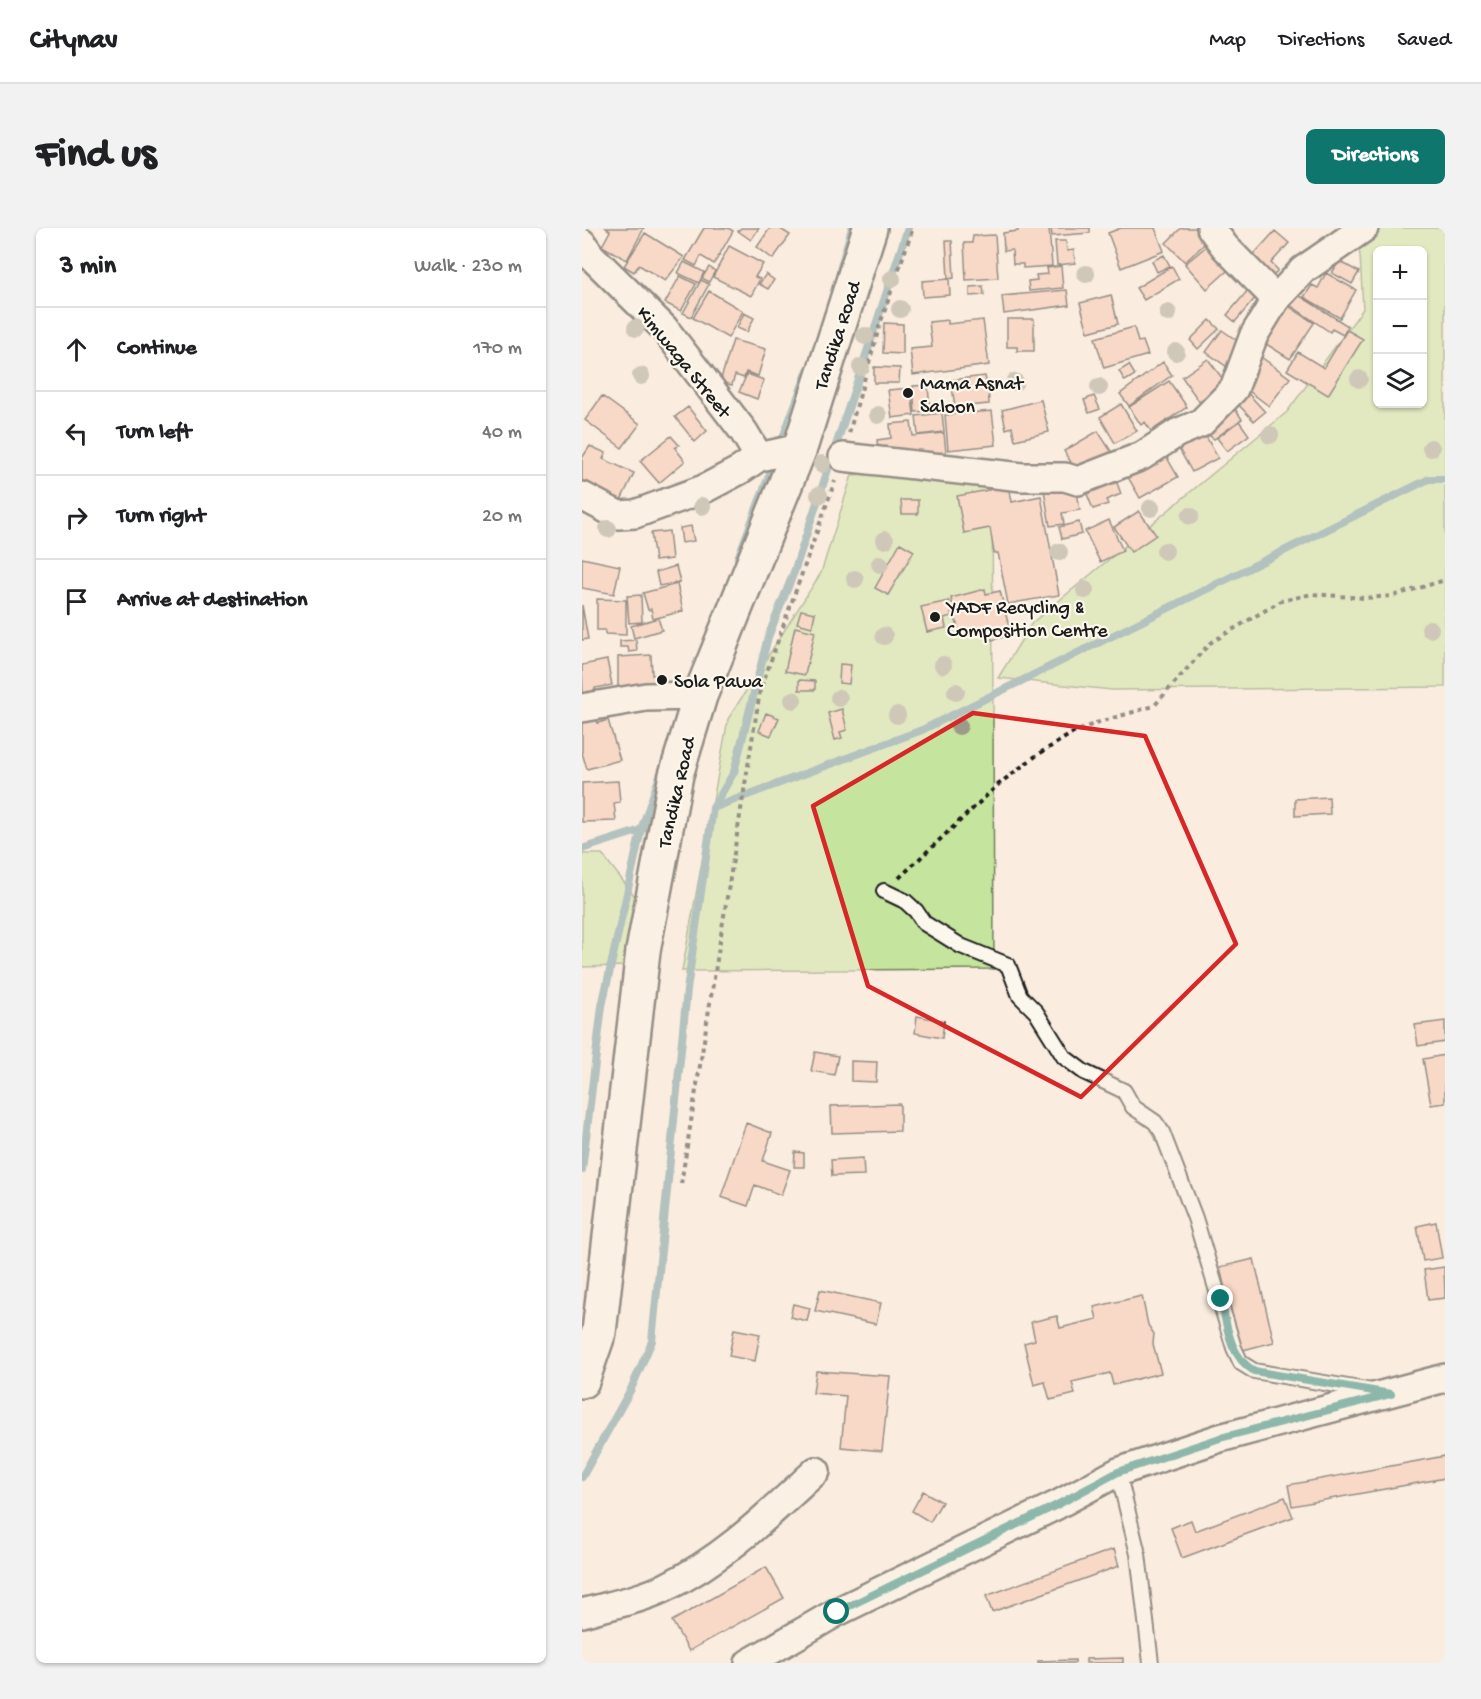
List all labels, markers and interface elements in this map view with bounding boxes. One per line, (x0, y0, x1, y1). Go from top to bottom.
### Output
text: Citynav (30, 25, 118, 58)
text: Map (1209, 29, 1246, 54)
text: Directions (1279, 29, 1364, 54)
text: Saved (1397, 29, 1451, 54)
button: Directions (1306, 129, 1445, 184)
text: Find us (36, 132, 156, 181)
map controls (1373, 246, 1427, 408)
button: + (1373, 246, 1427, 300)
text: 3 min (60, 252, 116, 283)
text: Walk · 230 m (414, 256, 522, 279)
street label: Tandika Road (811, 277, 868, 394)
button: − (1373, 300, 1427, 354)
street label: Kimwaga Street (630, 303, 735, 425)
icon: ahead (60, 333, 93, 366)
text: Continue (117, 336, 197, 362)
text: 170 m (473, 338, 522, 361)
button: layers (1373, 354, 1427, 408)
place label: Mama Asnat Saloon (920, 374, 1025, 420)
marker: Mama Asnat Saloon (901, 386, 915, 400)
icon: left (60, 417, 93, 450)
text: Turn left (117, 420, 191, 446)
text: 40 m (482, 422, 522, 445)
icon: right (60, 501, 93, 534)
text: Turn right (117, 504, 205, 530)
text: 20 m (482, 506, 522, 529)
icon: arrive (60, 585, 93, 618)
text: Arrive at destination (117, 588, 307, 614)
place label: YADF Recycling & Composition Centre (945, 598, 1108, 644)
marker: YADF Recycling & Composition Centre (928, 610, 942, 624)
place label: Sola Pawa (674, 672, 764, 695)
marker: Sola Pawa (655, 673, 669, 687)
street label: Tandika Road (654, 733, 703, 851)
route end (1207, 1285, 1233, 1311)
route start (823, 1598, 849, 1624)

